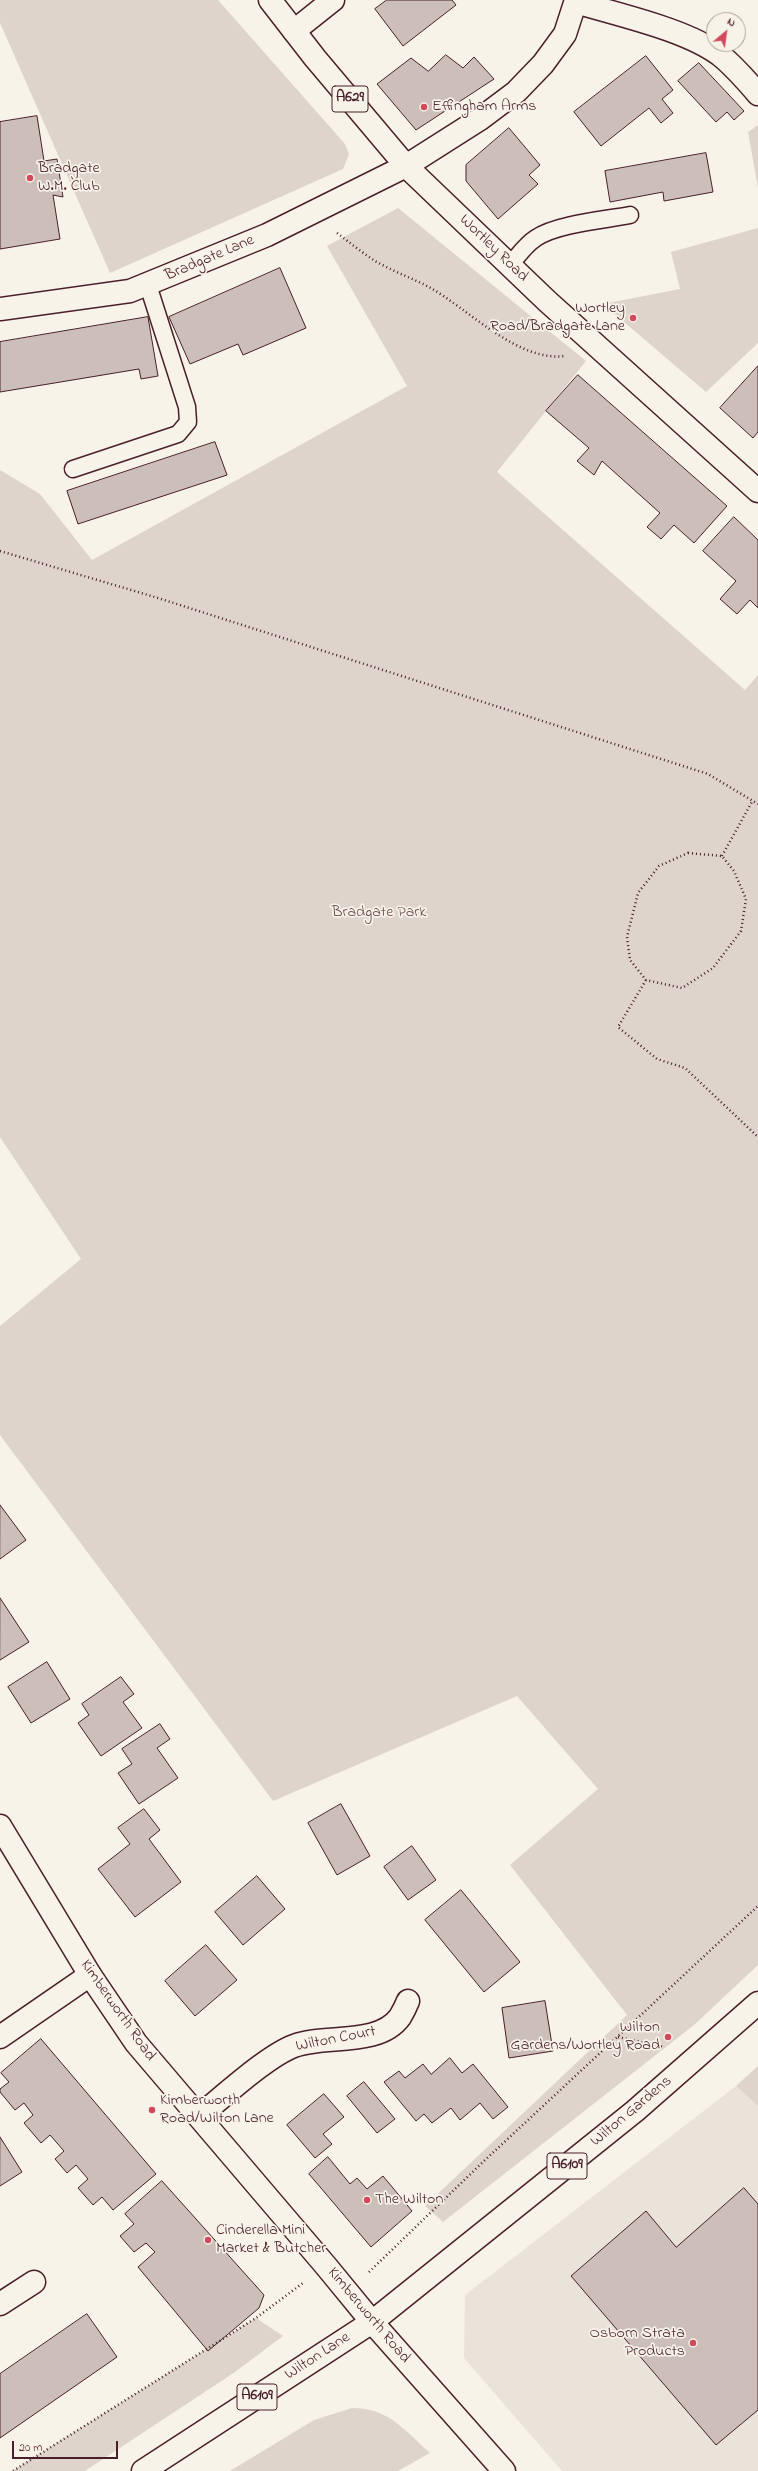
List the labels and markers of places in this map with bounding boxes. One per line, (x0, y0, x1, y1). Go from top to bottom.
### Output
place label: Effingham Arms (432, 97, 536, 117)
marker: Effingham Arms (419, 102, 429, 112)
place label: Bradgate W.M. Club (38, 159, 100, 197)
marker: Bradgate W.M. Club (25, 173, 35, 183)
place label: Wortley Road/Bradgate Lane (490, 299, 625, 337)
marker: Wortley Road/Bradgate Lane (628, 313, 638, 323)
place label: Wilton Gardens/Wortley Road (511, 2018, 660, 2056)
marker: Wilton Gardens/Wortley Road (663, 2032, 673, 2042)
place label: Kimberworth Road/Wilton Lane (160, 2091, 274, 2129)
marker: Kimberworth Road/Wilton Lane (147, 2105, 157, 2115)
place label: The Wilton (375, 2190, 443, 2210)
marker: The Wilton (362, 2195, 372, 2205)
place label: Cinderella Mini Market & Butcher (216, 2221, 326, 2259)
marker: Cinderella Mini Market & Butcher (203, 2235, 213, 2245)
place label: Osborn Strata Products (589, 2324, 685, 2362)
marker: Osborn Strata Products (688, 2338, 698, 2348)

